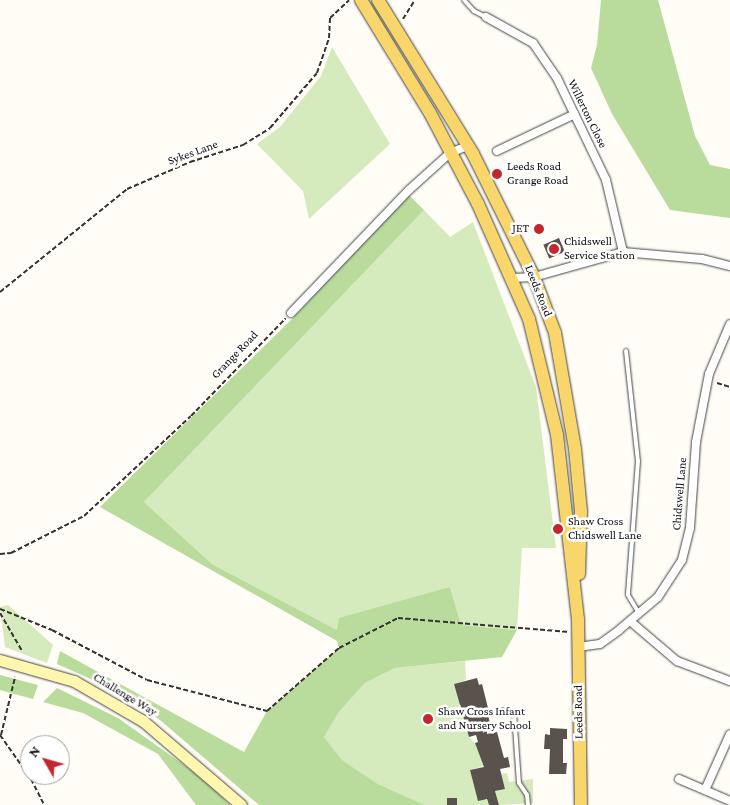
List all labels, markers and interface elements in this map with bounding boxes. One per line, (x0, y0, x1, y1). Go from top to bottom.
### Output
street label: Willerton Close (564, 77, 610, 151)
street label: Sykes Lane (166, 137, 220, 169)
place label: Leeds Road Grange Road (507, 160, 568, 188)
marker: Leeds Road Grange Road (491, 168, 503, 180)
place label: JET (512, 222, 529, 236)
marker: JET (533, 223, 545, 235)
place label: Chidswell Service Station (564, 235, 635, 263)
marker: Chidswell Service Station (548, 243, 560, 255)
street label: Leeds Road (521, 263, 555, 319)
street label: Grange Road (209, 328, 261, 382)
street label: Chidswell Lane (670, 457, 690, 531)
place label: Shaw Cross Chidswell Lane (568, 515, 641, 543)
marker: Shaw Cross Chidswell Lane (552, 523, 564, 535)
street label: Challenge Way (90, 670, 160, 720)
street label: Leeds Road (571, 685, 587, 739)
place label: Shaw Cross Infant and Nursery School (438, 705, 531, 733)
marker: Shaw Cross Infant and Nursery School (422, 713, 434, 725)
north arrow (20, 735, 70, 785)
text: N (25, 743, 43, 760)

